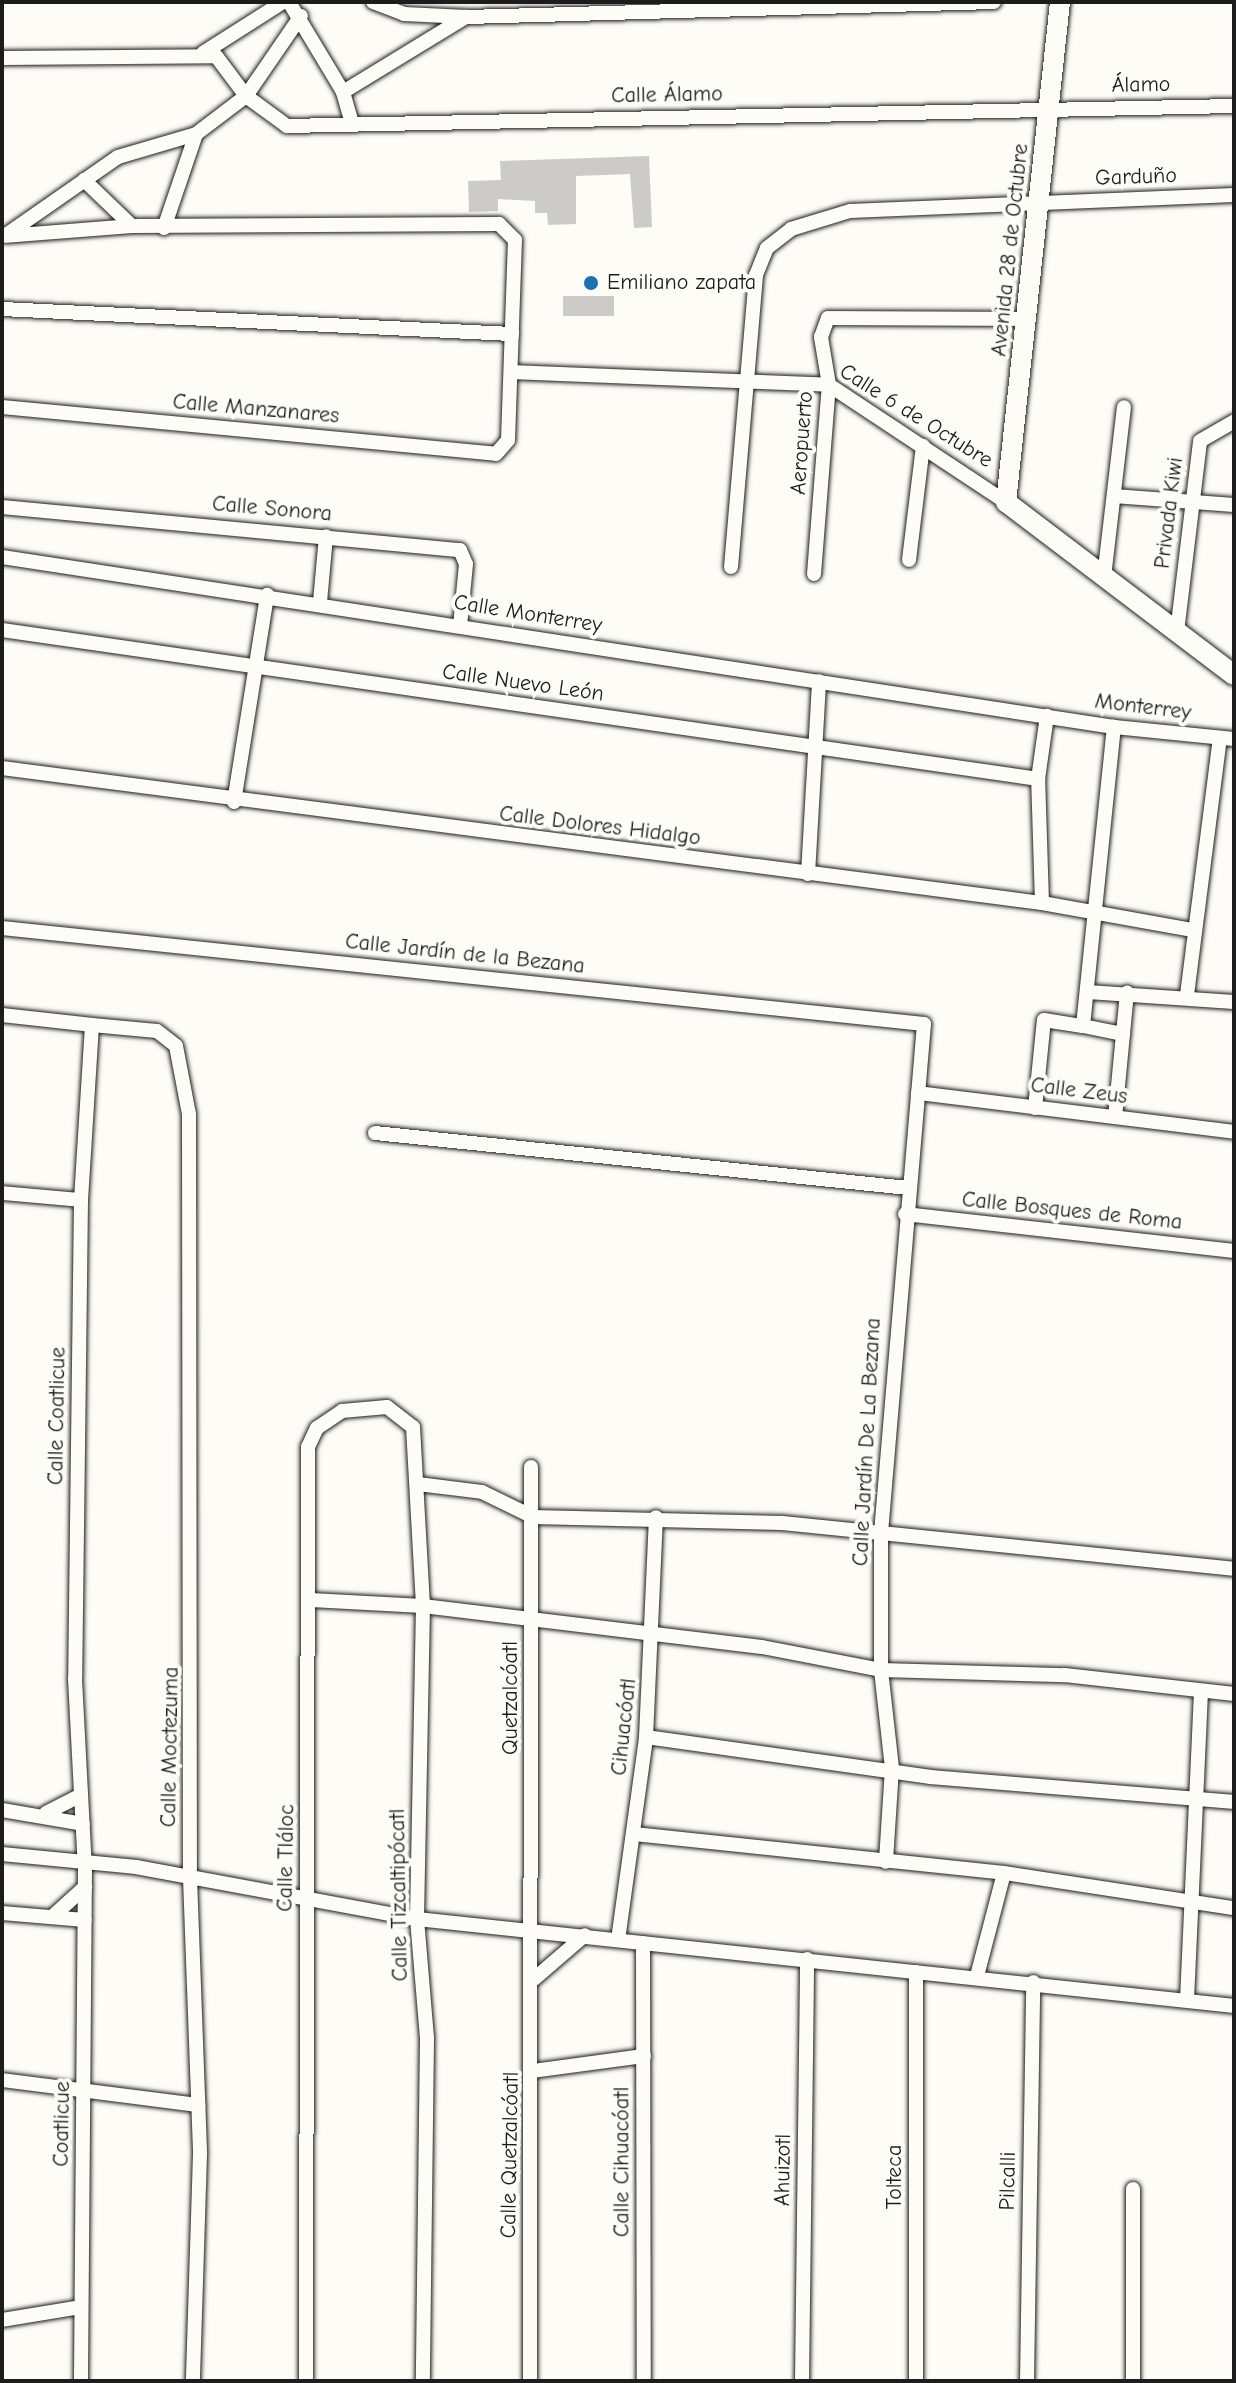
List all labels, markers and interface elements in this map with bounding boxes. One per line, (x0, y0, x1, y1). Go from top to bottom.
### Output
street label: Álamo (1111, 71, 1171, 99)
street label: Calle Álamo (611, 81, 723, 109)
street label: Avenida 28 de Octubre (986, 142, 1034, 358)
street label: Garduño (1095, 162, 1177, 192)
place label: Emiliano zapata (607, 270, 756, 296)
marker: Emiliano zapata (582, 274, 600, 292)
street label: Calle 6 de Octubre (835, 358, 997, 474)
street label: Calle Manzanares (172, 389, 340, 429)
street label: Aeropuerto (785, 390, 819, 496)
street label: Privada Kiwi (1149, 456, 1189, 570)
street label: Calle Sonora (211, 491, 333, 527)
street label: Calle Monterrey (452, 589, 604, 639)
street label: Calle Nuevo León (441, 659, 605, 707)
street label: Monterrey (1093, 688, 1193, 726)
street label: Calle Dolores Hidalgo (498, 801, 702, 851)
street label: Calle Jardín de la Bezana (344, 928, 586, 980)
street label: Calle Zeus (1029, 1072, 1129, 1110)
street label: Calle Bosques de Roma (961, 1186, 1183, 1236)
street label: Calle Jardín De La Bezana (847, 1317, 887, 1567)
street label: Calle Coatlicue (43, 1347, 71, 1485)
street label: Quetzalcóatl (498, 1641, 524, 1755)
street label: Calle Moctezuma (155, 1667, 185, 1827)
street label: Cihuacóatl (606, 1677, 642, 1777)
street label: Calle Tláloc (272, 1804, 300, 1912)
street label: Calle Tizcaltipócatl (384, 1808, 414, 1982)
street label: Calle Quetzalcóatl (495, 2071, 525, 2239)
street label: Coatlicue (48, 2081, 76, 2167)
street label: Calle Cihuacóatl (609, 2087, 635, 2237)
street label: Ahuizotl (769, 2134, 797, 2206)
street label: Tolteca (882, 2145, 908, 2209)
street label: Pilcalli (994, 2151, 1022, 2211)

